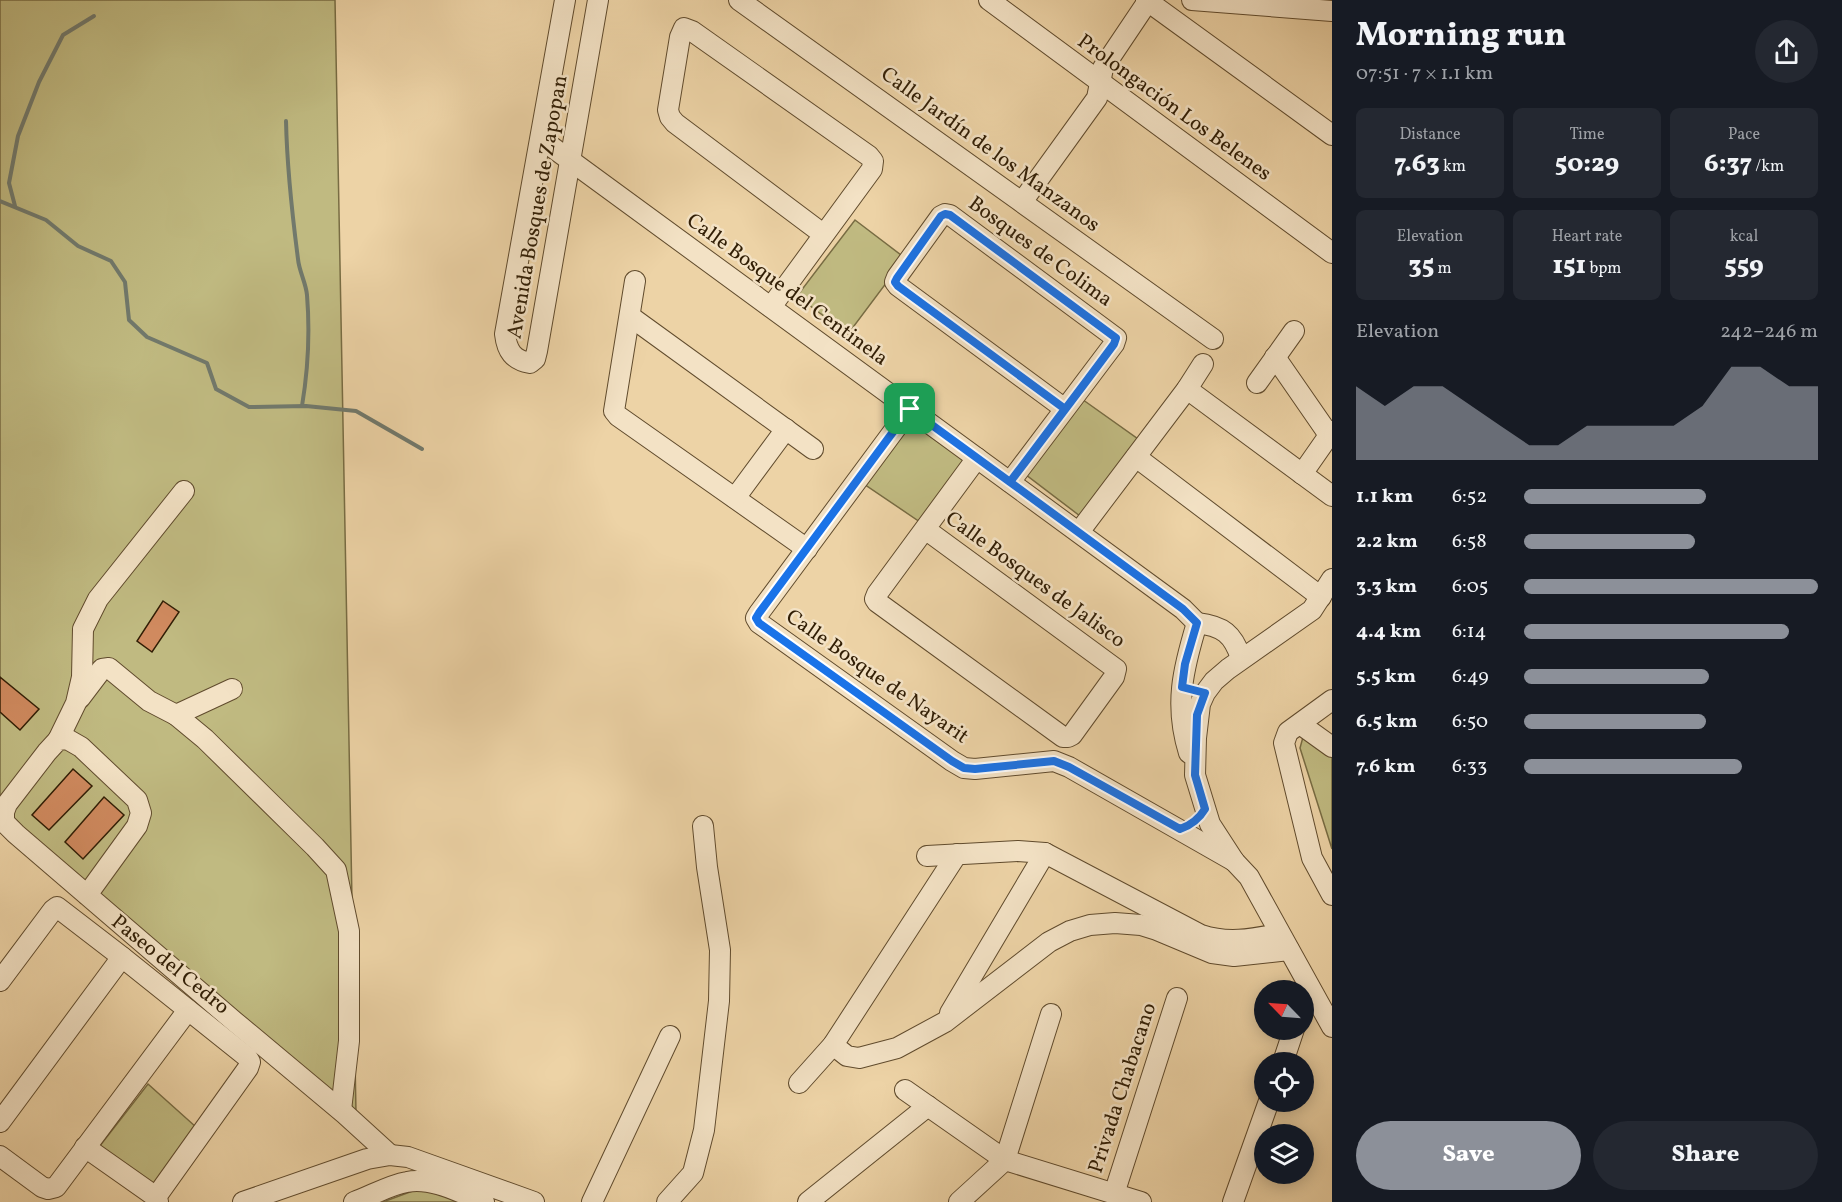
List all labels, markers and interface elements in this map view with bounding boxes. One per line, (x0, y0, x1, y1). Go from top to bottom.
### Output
text: Morning run (1356, 14, 1566, 60)
button: share (1755, 20, 1818, 83)
street label: Prolongación Los Belenes (1071, 28, 1277, 188)
street label: Calle Jardín de los Manzanos (874, 60, 1106, 240)
text: 07:51 · 7 × 1.1 km (1356, 60, 1493, 88)
street label: Avenida Bosques de Zapopan (501, 73, 575, 341)
text: Distance (1399, 124, 1461, 146)
text: Time (1569, 124, 1605, 146)
text: Pace (1728, 124, 1760, 146)
text: 7.63 (1394, 146, 1440, 182)
text: 50:29 (1555, 146, 1619, 182)
text: 6:37 (1704, 146, 1752, 182)
text: km (1440, 156, 1466, 178)
text: /km (1752, 156, 1784, 178)
street label: Bosques de Colima (962, 190, 1118, 314)
street label: Calle Bosque del Centinela (680, 207, 894, 373)
text: Elevation (1397, 226, 1463, 248)
text: Heart rate (1552, 226, 1622, 248)
text: kcal (1730, 226, 1758, 248)
text: 35 (1408, 248, 1434, 284)
text: 151 (1553, 248, 1586, 284)
text: 559 (1724, 248, 1764, 284)
text: m (1434, 258, 1452, 280)
text: bpm (1586, 258, 1621, 280)
text: Elevation (1356, 318, 1439, 346)
text: 242–246 m (1720, 318, 1818, 346)
pin (884, 383, 935, 434)
icon: arrive (893, 392, 926, 425)
text: 1.1 km (1356, 483, 1413, 511)
text: 6:52 (1452, 483, 1487, 511)
street label: Calle Bosques de Jalisco (939, 505, 1131, 655)
text: 2.2 km (1356, 528, 1418, 556)
text: 6:58 (1452, 528, 1487, 556)
text: 3.3 km (1356, 573, 1417, 601)
text: 6:05 (1452, 573, 1488, 601)
street label: Calle Bosque de Nayarit (780, 603, 974, 751)
text: 4.4 km (1356, 618, 1421, 646)
text: 6:14 (1452, 618, 1487, 646)
text: 5.5 km (1356, 663, 1416, 691)
text: 6:49 (1452, 663, 1489, 691)
text: 6.5 km (1356, 708, 1418, 736)
text: 6:50 (1452, 708, 1488, 736)
text: 7.6 km (1356, 753, 1416, 781)
text: 6:33 (1452, 753, 1487, 781)
street label: Paseo del Cedro (105, 908, 235, 1022)
north arrow (1254, 980, 1314, 1040)
map controls (1254, 980, 1314, 1184)
street label: Privada Chabacano (1082, 999, 1164, 1177)
button: locate (1254, 1052, 1314, 1112)
button: Save (1356, 1121, 1581, 1190)
button: Share (1593, 1121, 1818, 1190)
button: layers (1254, 1124, 1314, 1184)

